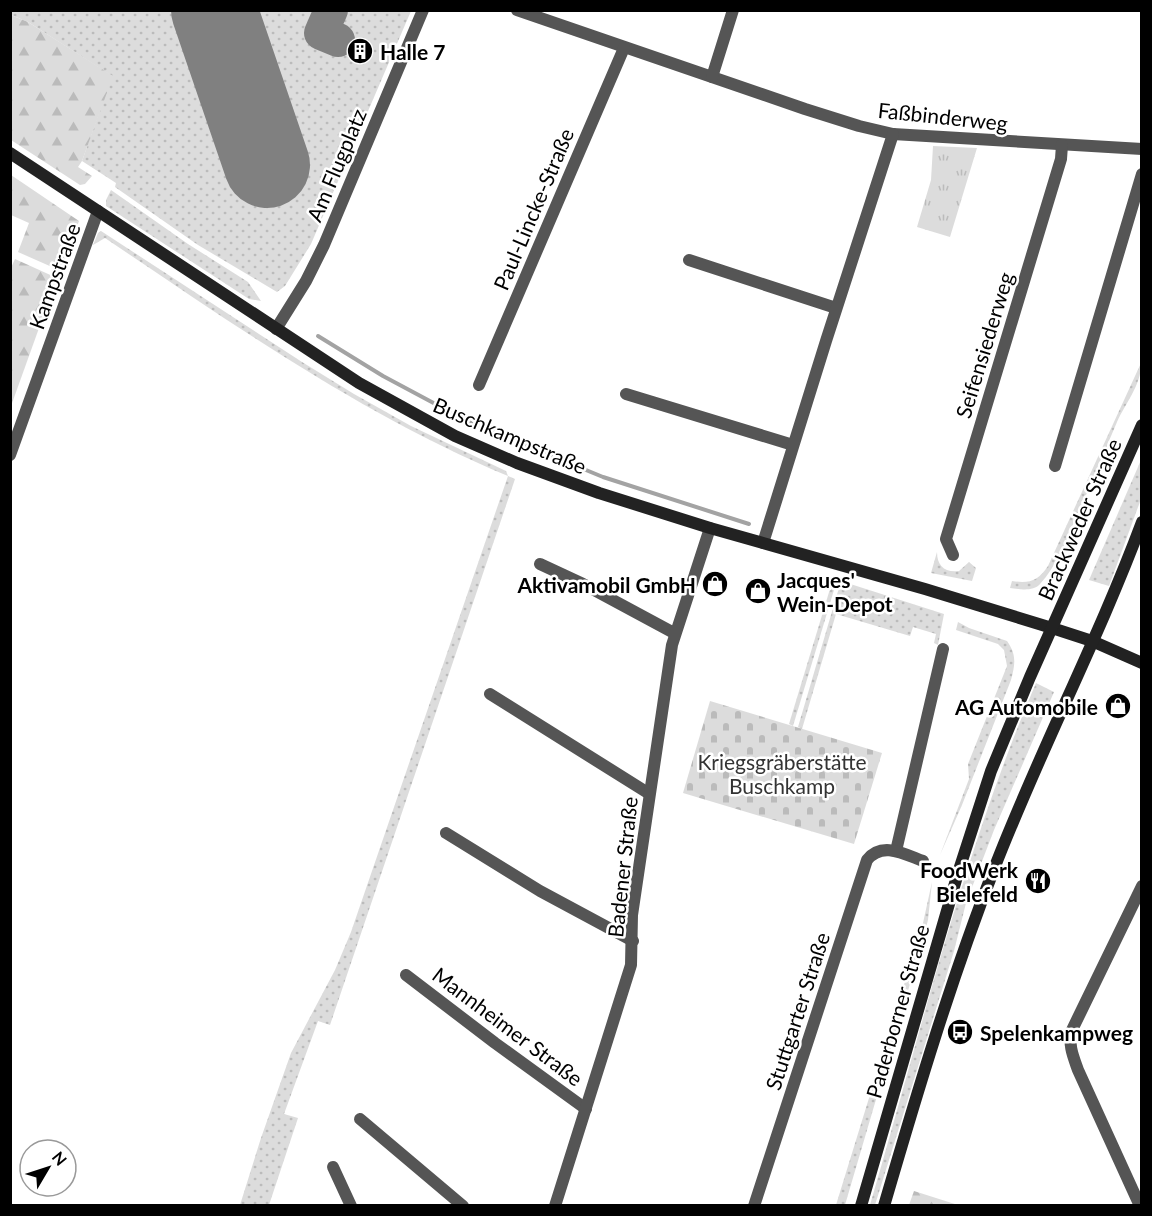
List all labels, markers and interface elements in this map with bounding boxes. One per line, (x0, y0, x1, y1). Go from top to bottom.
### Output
building icon: Halle 7 (345, 36, 375, 66)
place label: Halle 7 (380, 39, 446, 64)
street label: Faßbinderweg (877, 97, 1009, 135)
street label: Am Flugplatz (301, 105, 371, 225)
street label: Paul-Lincke-Straße (488, 124, 578, 294)
street label: Kampstraße (23, 220, 85, 332)
street label: Seifensiederweg (950, 269, 1018, 421)
street label: Buschkampstraße (430, 391, 590, 479)
street label: Brackweder Straße (1032, 434, 1126, 604)
place label: Jacques' Wein-Depot (777, 567, 893, 616)
shop icon: Aktivamobil GmbH (700, 569, 730, 599)
place label: Aktivamobil GmbH (517, 572, 696, 597)
shop icon: Jacques' Wein-Depot (743, 576, 773, 606)
shop icon: AG Automobile (1103, 691, 1133, 721)
place label: AG Automobile (954, 694, 1098, 719)
park label: Kriegsgräberstätte Buschkamp (697, 749, 867, 798)
street label: Badener Straße (602, 795, 642, 939)
place label: FoodWerk Bielefeld (920, 857, 1019, 906)
restaurant icon: FoodWerk Bielefeld (1023, 866, 1053, 896)
street label: Paderborner Straße (860, 921, 934, 1101)
street label: Stuttgarter Straße (760, 929, 834, 1093)
street label: Mannheimer Straße (428, 961, 588, 1091)
bus stop icon: Spelenkampweg (945, 1017, 975, 1047)
place label: Spelenkampweg (980, 1020, 1133, 1045)
north arrow (18, 1138, 78, 1198)
text: N (49, 1147, 71, 1169)

